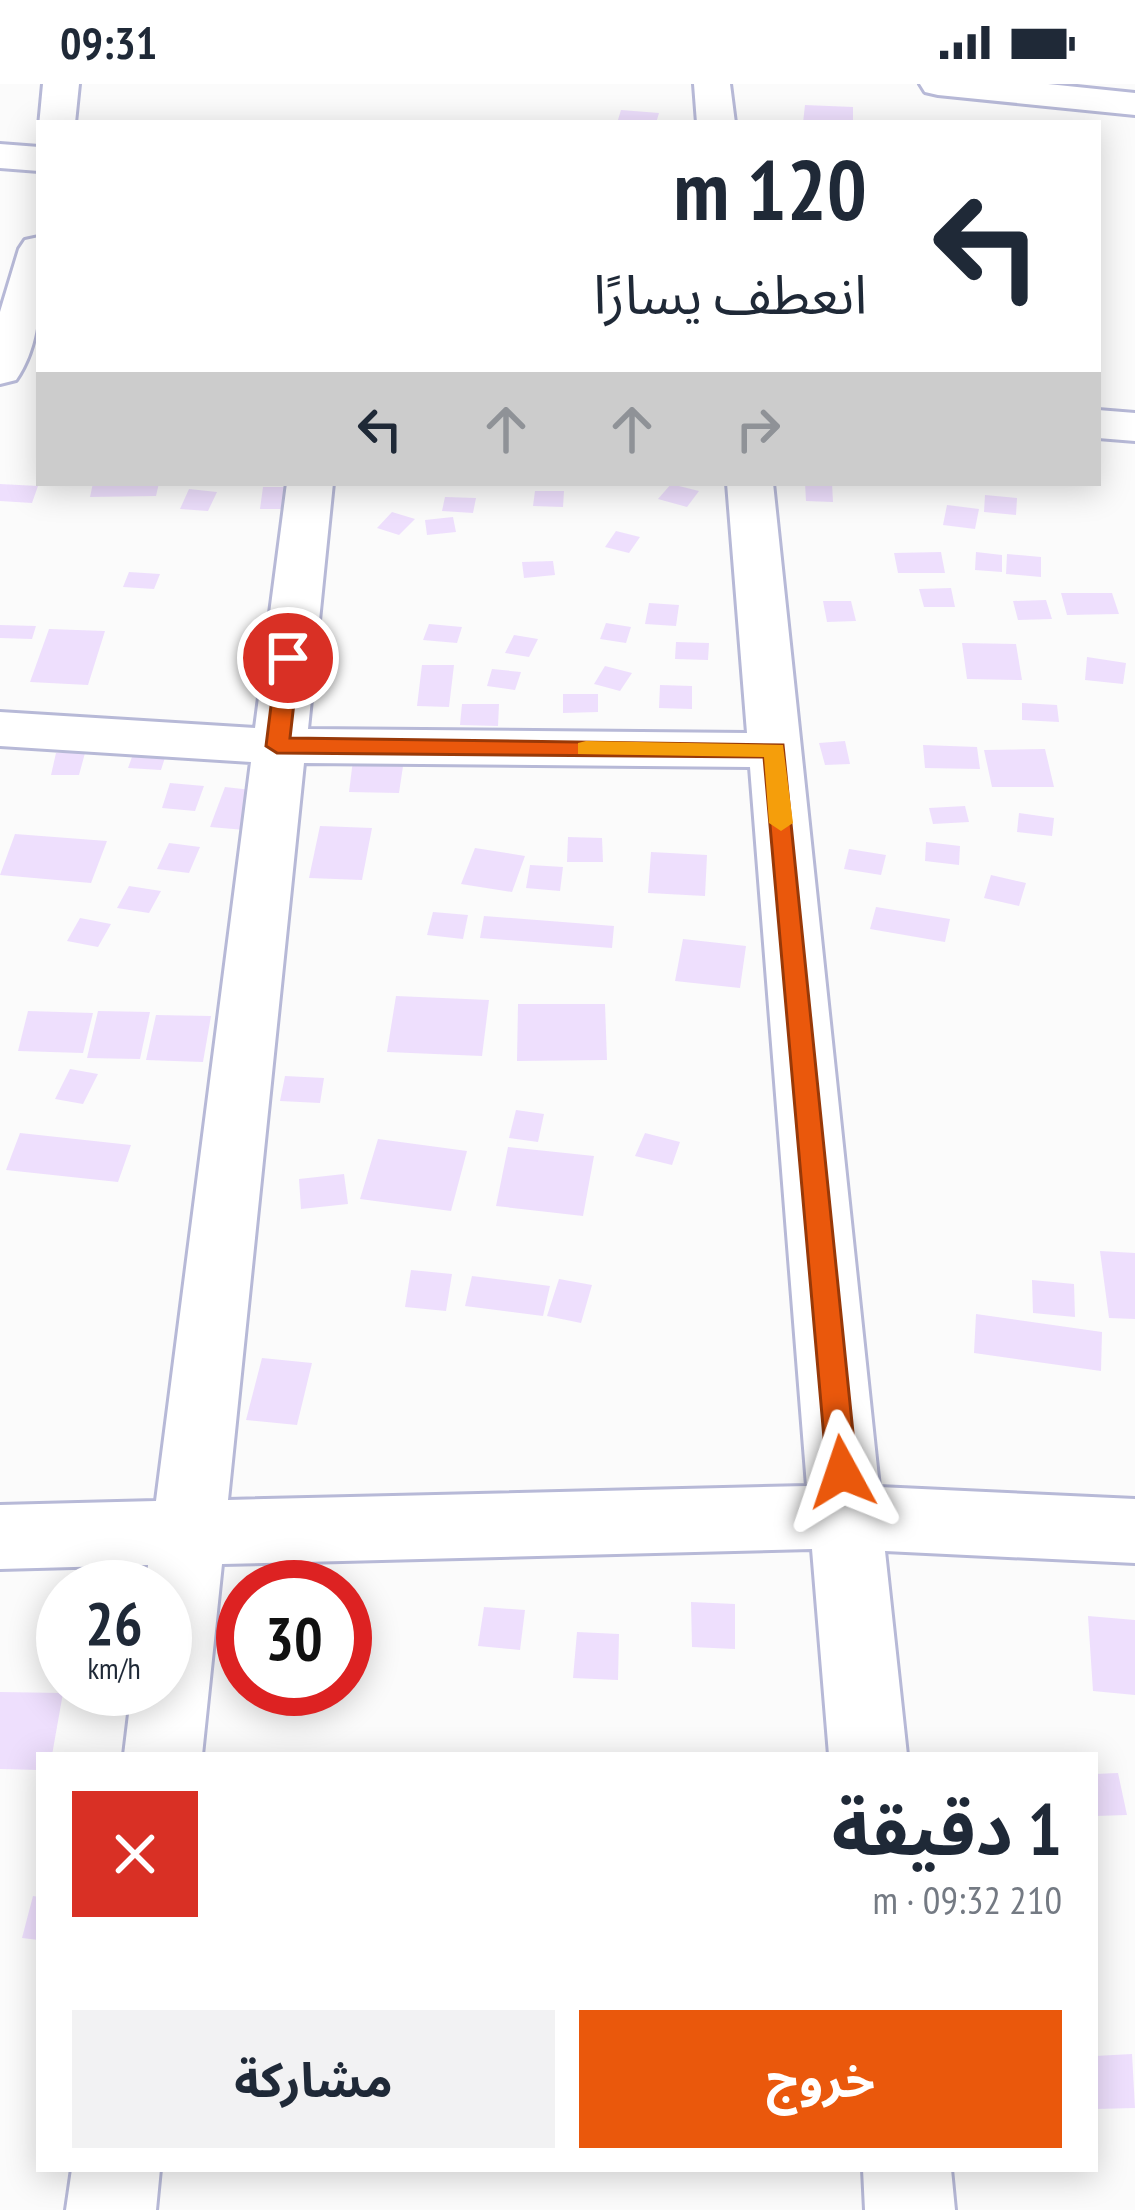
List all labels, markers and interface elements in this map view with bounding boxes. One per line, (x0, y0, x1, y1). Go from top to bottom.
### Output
text: 09:31 (60, 13, 157, 71)
text: 120 m (674, 134, 867, 243)
icon: left (909, 168, 1065, 324)
text: انعطف يسارًا (593, 259, 867, 329)
icon: left (347, 396, 413, 462)
icon: ahead (473, 396, 539, 462)
icon: ahead (599, 396, 665, 462)
icon: right (725, 396, 791, 462)
pin (237, 607, 339, 709)
icon: arrive (255, 625, 321, 691)
position arrow (779, 1409, 905, 1535)
speed limit sign: 30 (216, 1560, 372, 1716)
text: 26 (85, 1584, 143, 1662)
text: km/h (87, 1648, 141, 1687)
text: 1 دقيقة (832, 1782, 1062, 1875)
button: close (72, 1791, 198, 1917)
text: 210 m · 09:32 (873, 1874, 1062, 1925)
button: مشاركة (72, 2010, 555, 2148)
button: خروج (579, 2010, 1062, 2148)

